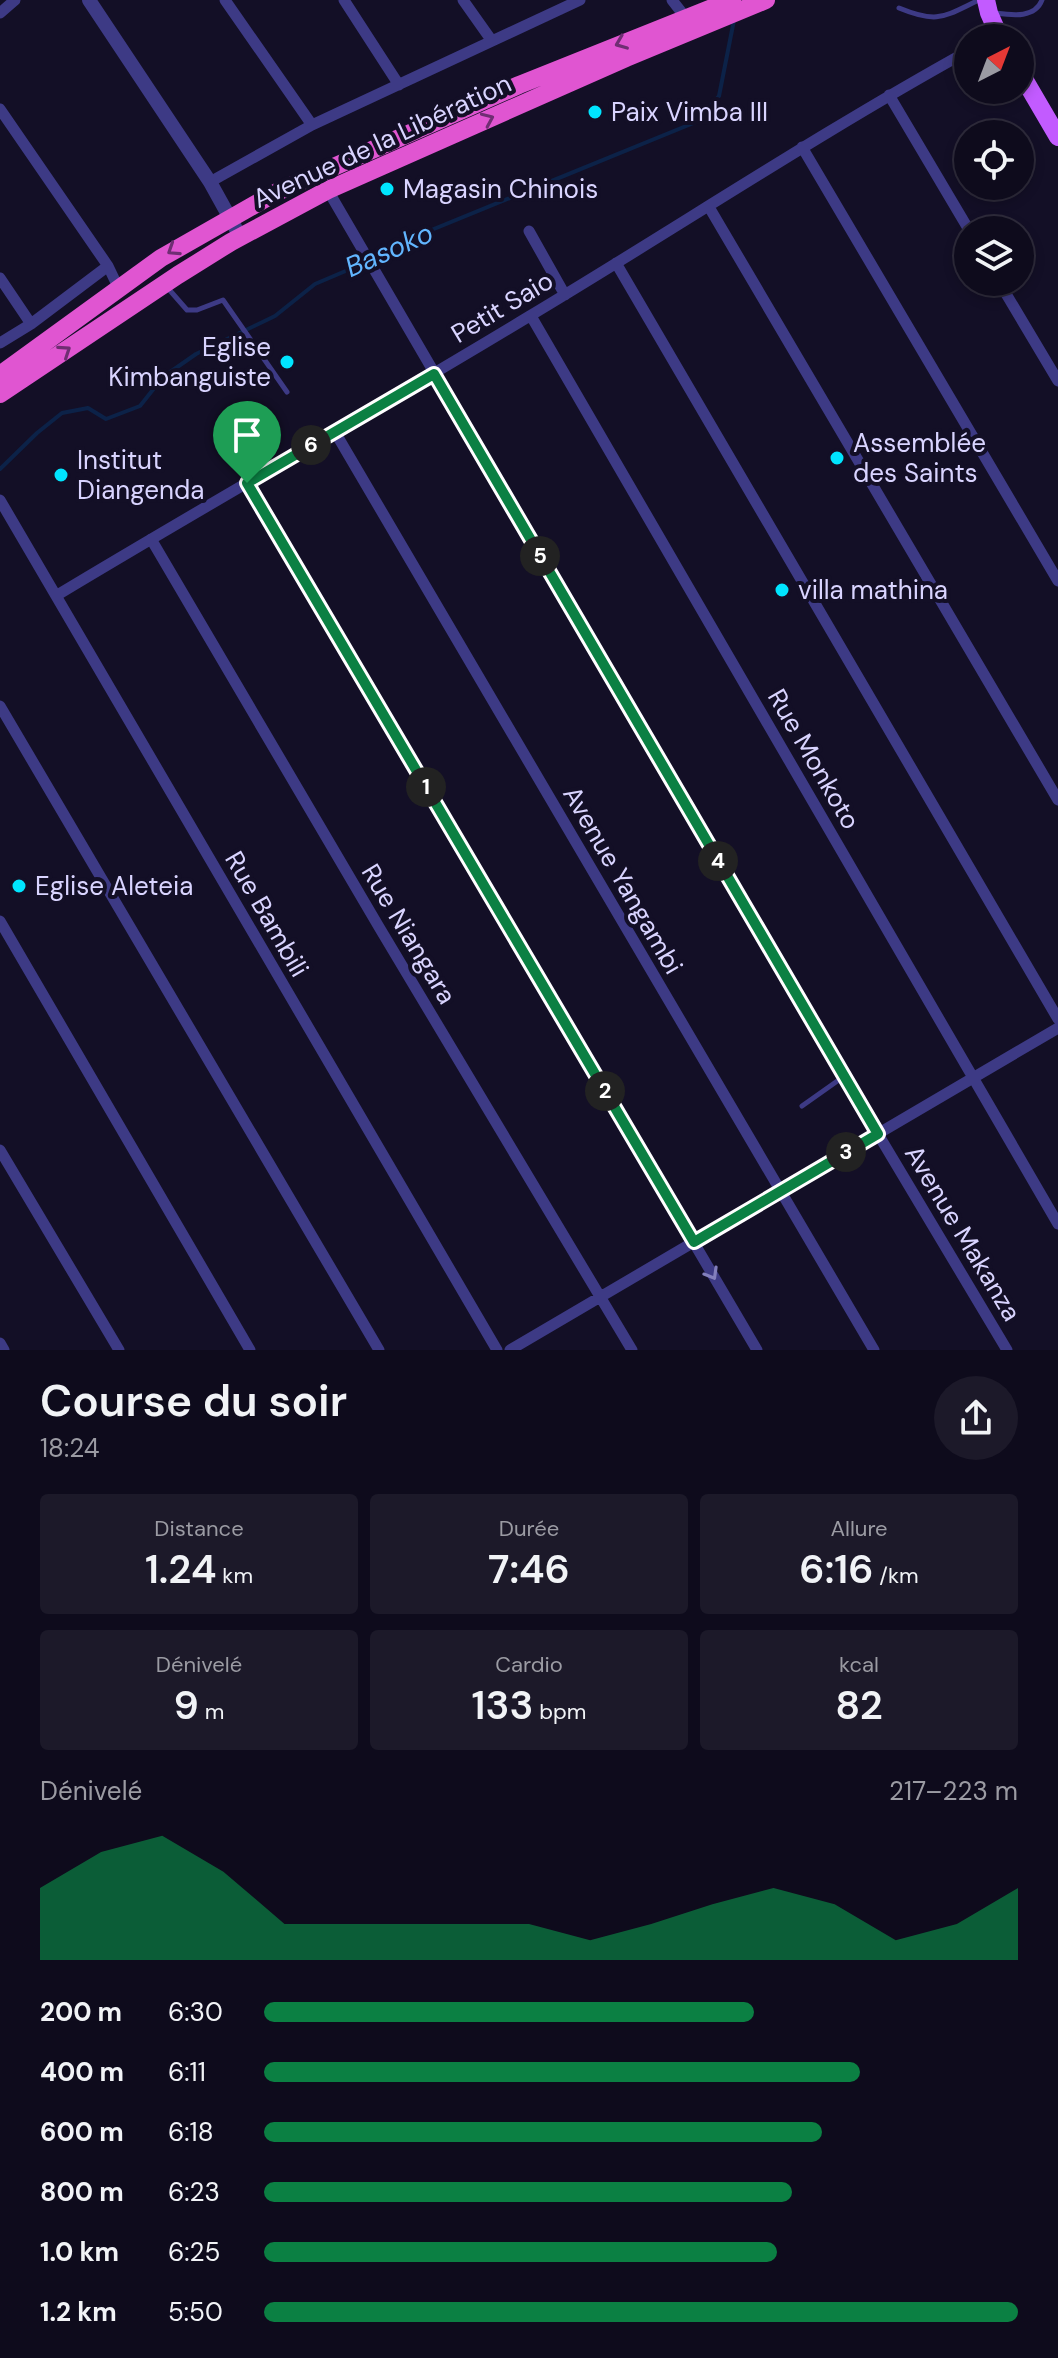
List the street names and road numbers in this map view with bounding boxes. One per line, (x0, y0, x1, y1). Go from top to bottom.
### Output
street label: Avenue de la Libération (247, 66, 517, 216)
street label: Petit Saio (445, 263, 559, 351)
street label: Rue Monkoto (760, 683, 868, 835)
street label: Avenue Yangambi (555, 780, 691, 980)
street label: Rue Bambili (217, 845, 317, 983)
street label: Rue Niangara (354, 858, 464, 1010)
street label: Avenue Makanza (897, 1139, 1029, 1327)

